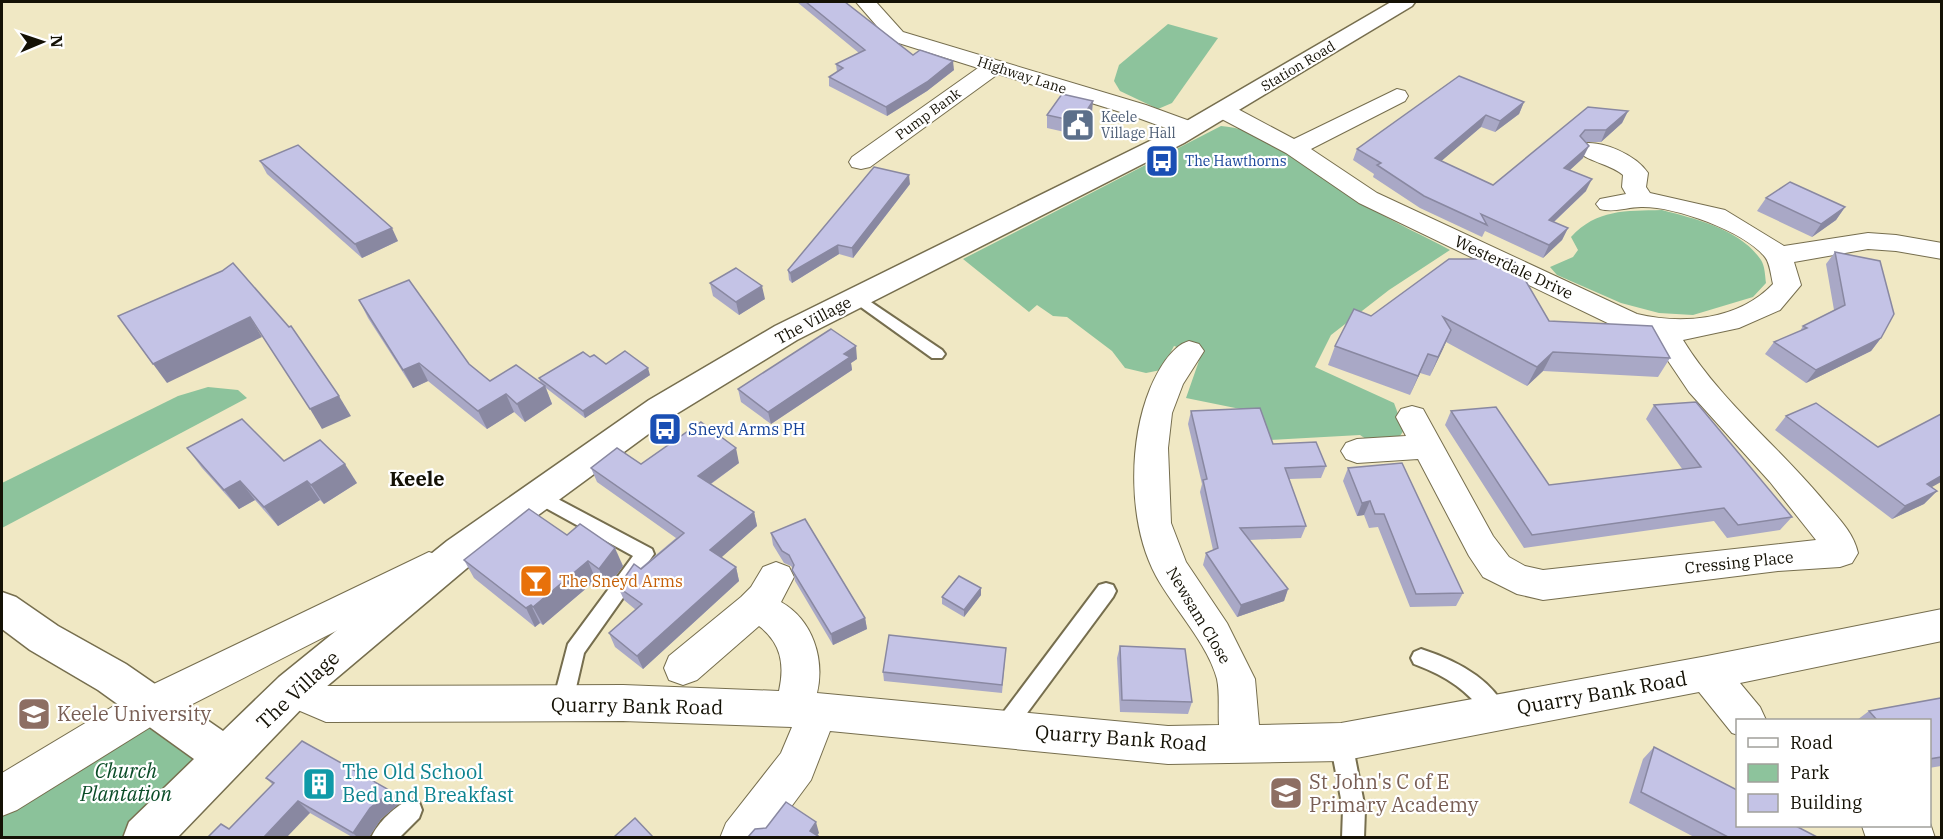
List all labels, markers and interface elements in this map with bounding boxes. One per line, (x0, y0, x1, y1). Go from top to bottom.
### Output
north arrow (12, 12, 72, 72)
text: N (47, 35, 67, 48)
street label: Station Road (1258, 37, 1339, 95)
street label: Highway Lane (975, 52, 1069, 98)
street label: Pump Bank (892, 84, 965, 144)
public building icon: Keele Village Hall (1060, 107, 1096, 143)
place label: Keele Village Hall (1101, 108, 1176, 142)
bus stop icon: The Hawthorns (1144, 143, 1180, 179)
place label: The Hawthorns (1185, 152, 1287, 170)
street label: Westerdale Drive (1452, 231, 1576, 303)
street label: The Village (771, 292, 855, 348)
bus stop icon: Sneyd Arms PH (647, 411, 683, 447)
place label: Sneyd Arms PH (688, 419, 805, 439)
district label: Keele (389, 465, 445, 492)
street label: Cressing Place (1684, 546, 1794, 578)
bar icon: The Sneyd Arms (518, 563, 554, 599)
street label: Newsam Close (1162, 563, 1236, 667)
place label: The Sneyd Arms (559, 571, 683, 591)
street label: The Village (250, 644, 345, 735)
street label: Quarry Bank Road (1515, 664, 1689, 721)
street label: Quarry Bank Road (551, 690, 723, 721)
school or university icon: Keele University (16, 696, 52, 732)
place label: Keele University (57, 700, 211, 727)
street label: Quarry Bank Road (1034, 718, 1208, 757)
legend (1736, 719, 1931, 827)
text: Road (1790, 731, 1833, 754)
park label: Church Plantation (79, 757, 172, 807)
place label: The Old School Bed and Breakfast (342, 758, 514, 808)
text: Park (1790, 761, 1830, 784)
building icon: The Old School Bed and Breakfast (301, 766, 337, 802)
place label: St John's C of E Primary Academy (1309, 768, 1479, 818)
school or university icon: St John's C of E Primary Academy (1268, 775, 1304, 811)
text: Building (1790, 791, 1862, 814)

